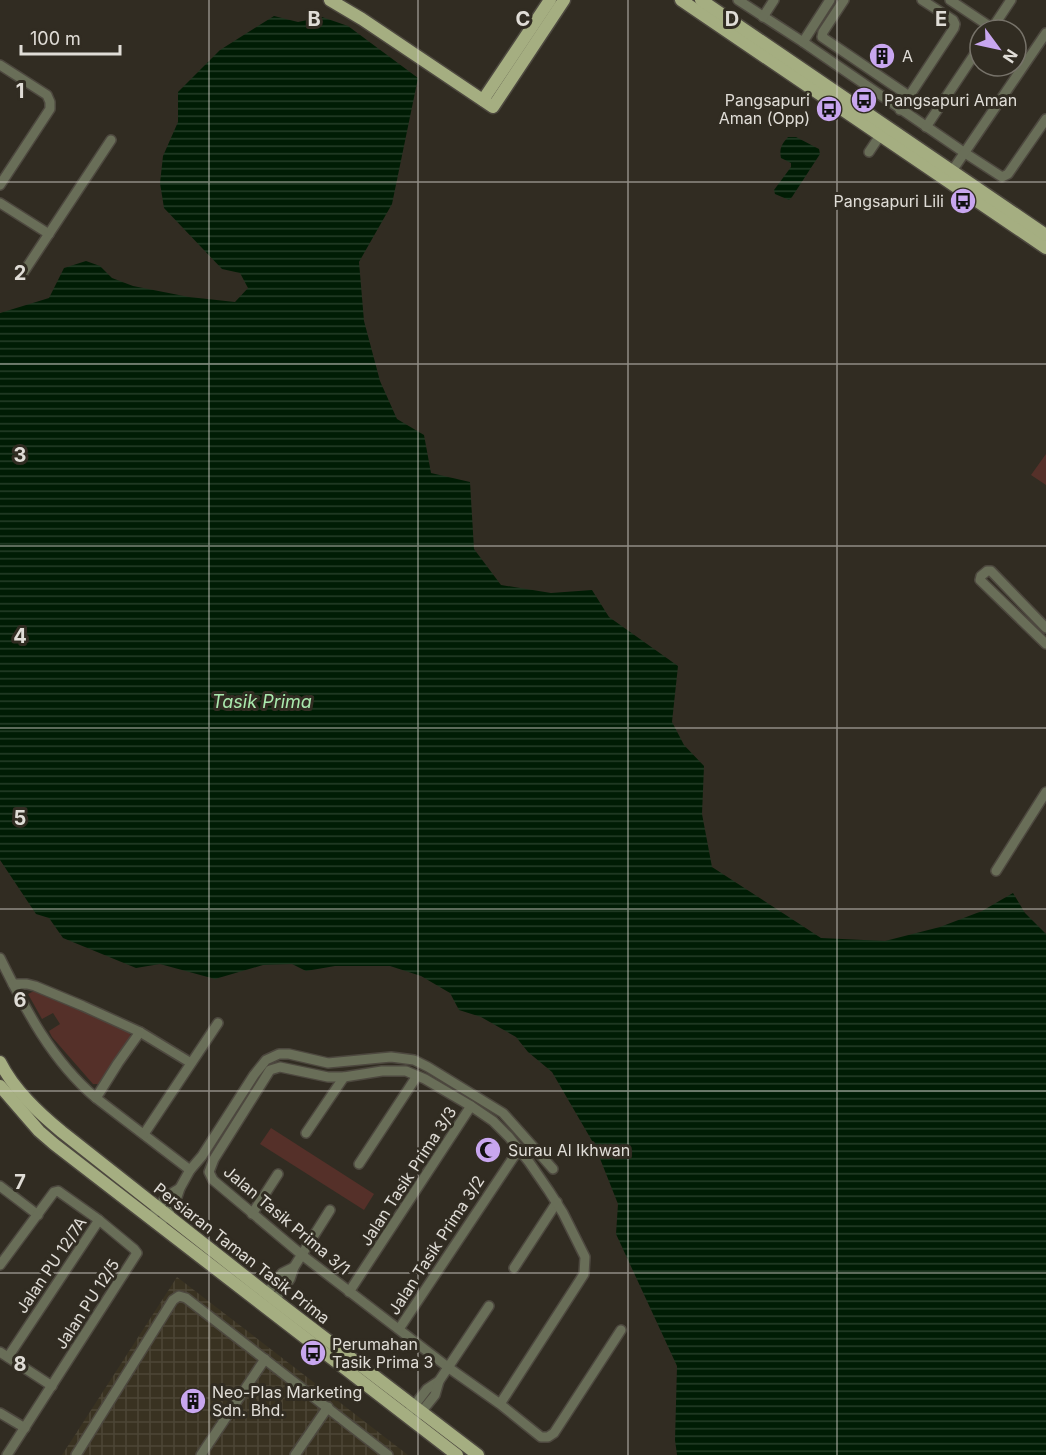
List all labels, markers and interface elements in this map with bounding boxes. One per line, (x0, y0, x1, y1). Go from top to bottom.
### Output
text: B (307, 7, 321, 31)
text: C (516, 7, 530, 31)
text: D (725, 7, 739, 31)
text: E (935, 7, 947, 31)
scale bar (21, 18, 120, 56)
north arrow (968, 18, 1028, 78)
text: 100 m (30, 28, 81, 49)
building icon: A (867, 41, 897, 71)
place label: A (902, 46, 913, 66)
text: N (999, 46, 1022, 67)
text: 1 (16, 79, 24, 103)
bus stop icon: Pangsapuri Aman (849, 85, 879, 115)
place label: Pangsapuri Aman (Opp) (719, 90, 810, 128)
place label: Pangsapuri Aman (884, 90, 1017, 110)
bus stop icon: Pangsapuri Aman (Opp) (814, 94, 844, 124)
bus stop icon: Pangsapuri Lili (948, 186, 978, 216)
place label: Pangsapuri Lili (834, 191, 944, 211)
text: 2 (14, 261, 26, 285)
text: 3 (14, 443, 26, 467)
text: 4 (13, 624, 27, 648)
water label: Tasik Prima (212, 691, 312, 712)
text: 5 (14, 806, 26, 830)
text: 6 (14, 988, 27, 1012)
street label: Jalan Tasik Prima 3/3 (355, 1103, 461, 1249)
mosque icon: Surau Al Ikhwan (473, 1135, 503, 1165)
place label: Surau Al Ikhwan (508, 1140, 630, 1160)
street label: Jalan Tasik Prima 3/1 (220, 1161, 354, 1279)
text: 7 (14, 1170, 26, 1194)
street label: Jalan Tasik Prima 3/2 (384, 1172, 488, 1318)
street label: Persiaran Taman Tasik Prima (150, 1178, 334, 1328)
street label: Jalan PU 12/7A (11, 1213, 91, 1317)
street label: Jalan PU 12/5 (50, 1255, 124, 1353)
place label: Perumahan Tasik Prima 3 (332, 1334, 434, 1372)
bus stop icon: Perumahan Tasik Prima 3 (298, 1338, 328, 1368)
text: 8 (13, 1352, 27, 1376)
place label: Neo-Plas Marketing Sdn. Bhd. (212, 1382, 362, 1420)
building icon: Neo-Plas Marketing Sdn. Bhd. (178, 1386, 208, 1416)

